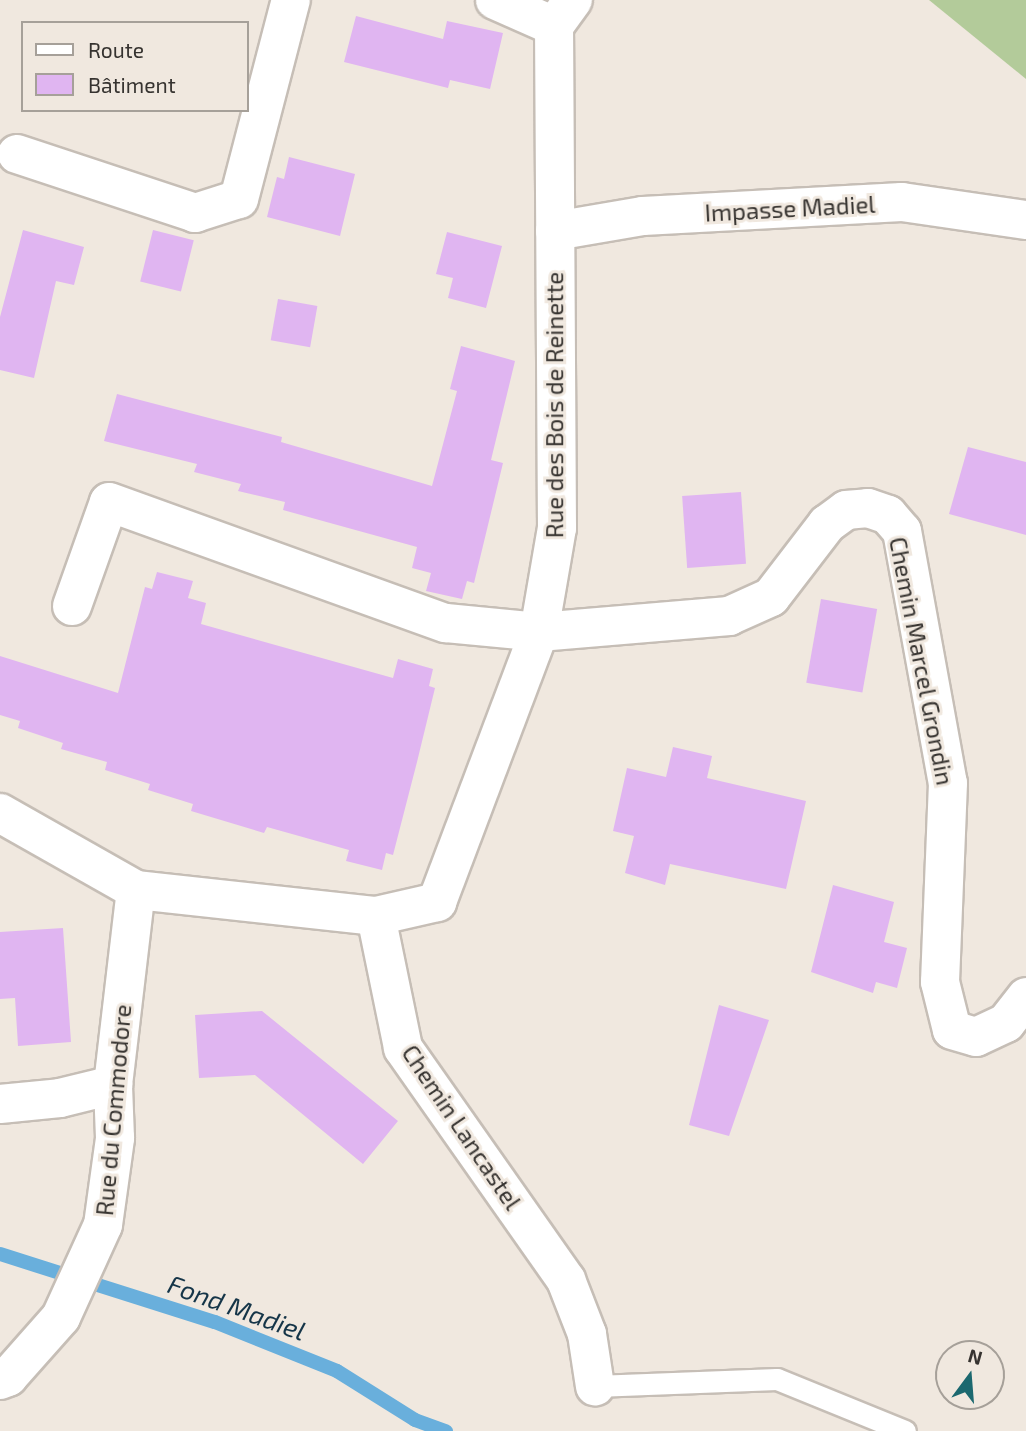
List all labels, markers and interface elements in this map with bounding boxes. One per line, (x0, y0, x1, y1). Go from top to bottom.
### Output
legend (21, 21, 248, 112)
text: Route (88, 37, 144, 62)
text: Bâtiment (88, 72, 176, 97)
street label: Impasse Madiel (704, 189, 876, 227)
street label: Rue des Bois de Reinette (540, 272, 568, 538)
street label: Chemin Marcel Grondin (884, 534, 960, 788)
street label: Rue du Commodore (89, 1003, 137, 1217)
street label: Chemin Lancastel (396, 1039, 528, 1215)
water label: Fond Madiel (164, 1268, 310, 1346)
north arrow (935, 1340, 1005, 1410)
text: N (966, 1343, 985, 1369)

